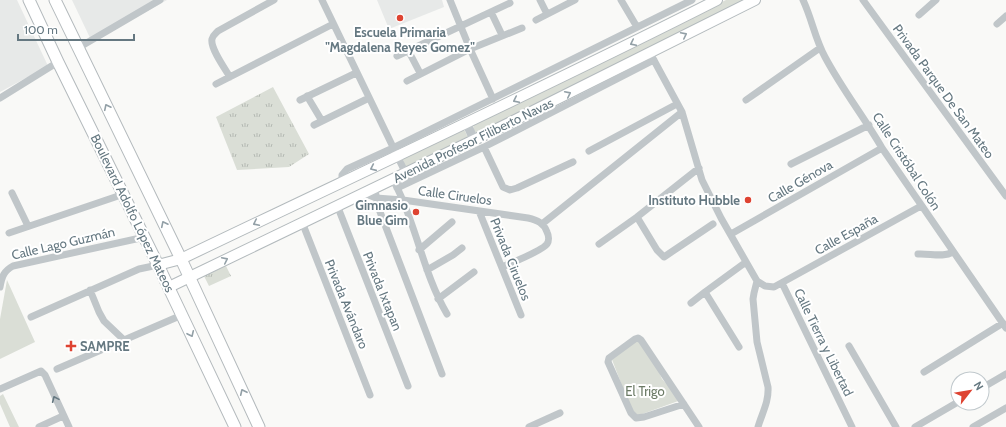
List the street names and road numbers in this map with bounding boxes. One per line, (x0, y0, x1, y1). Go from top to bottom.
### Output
street label: Privada Parque De San Mateo (890, 21, 998, 161)
street label: Avenida Profesor Filiberto Navas (390, 94, 556, 186)
street label: Calle Cristóbal Colón (869, 109, 945, 213)
street label: Boulevard Adolfo López Mateos (88, 131, 179, 295)
street label: Calle Génova (765, 156, 836, 206)
street label: Calle Ciruelos (417, 182, 493, 208)
street label: Calle España (812, 210, 881, 258)
street label: Privada Ciruelos (487, 215, 535, 303)
street label: Calle Lago Guzmán (10, 223, 116, 263)
street label: Privada Ixtapan (360, 249, 406, 333)
street label: Privada Avándaro (322, 257, 372, 351)
street label: Calle Tierra y Libertad (791, 285, 857, 399)

